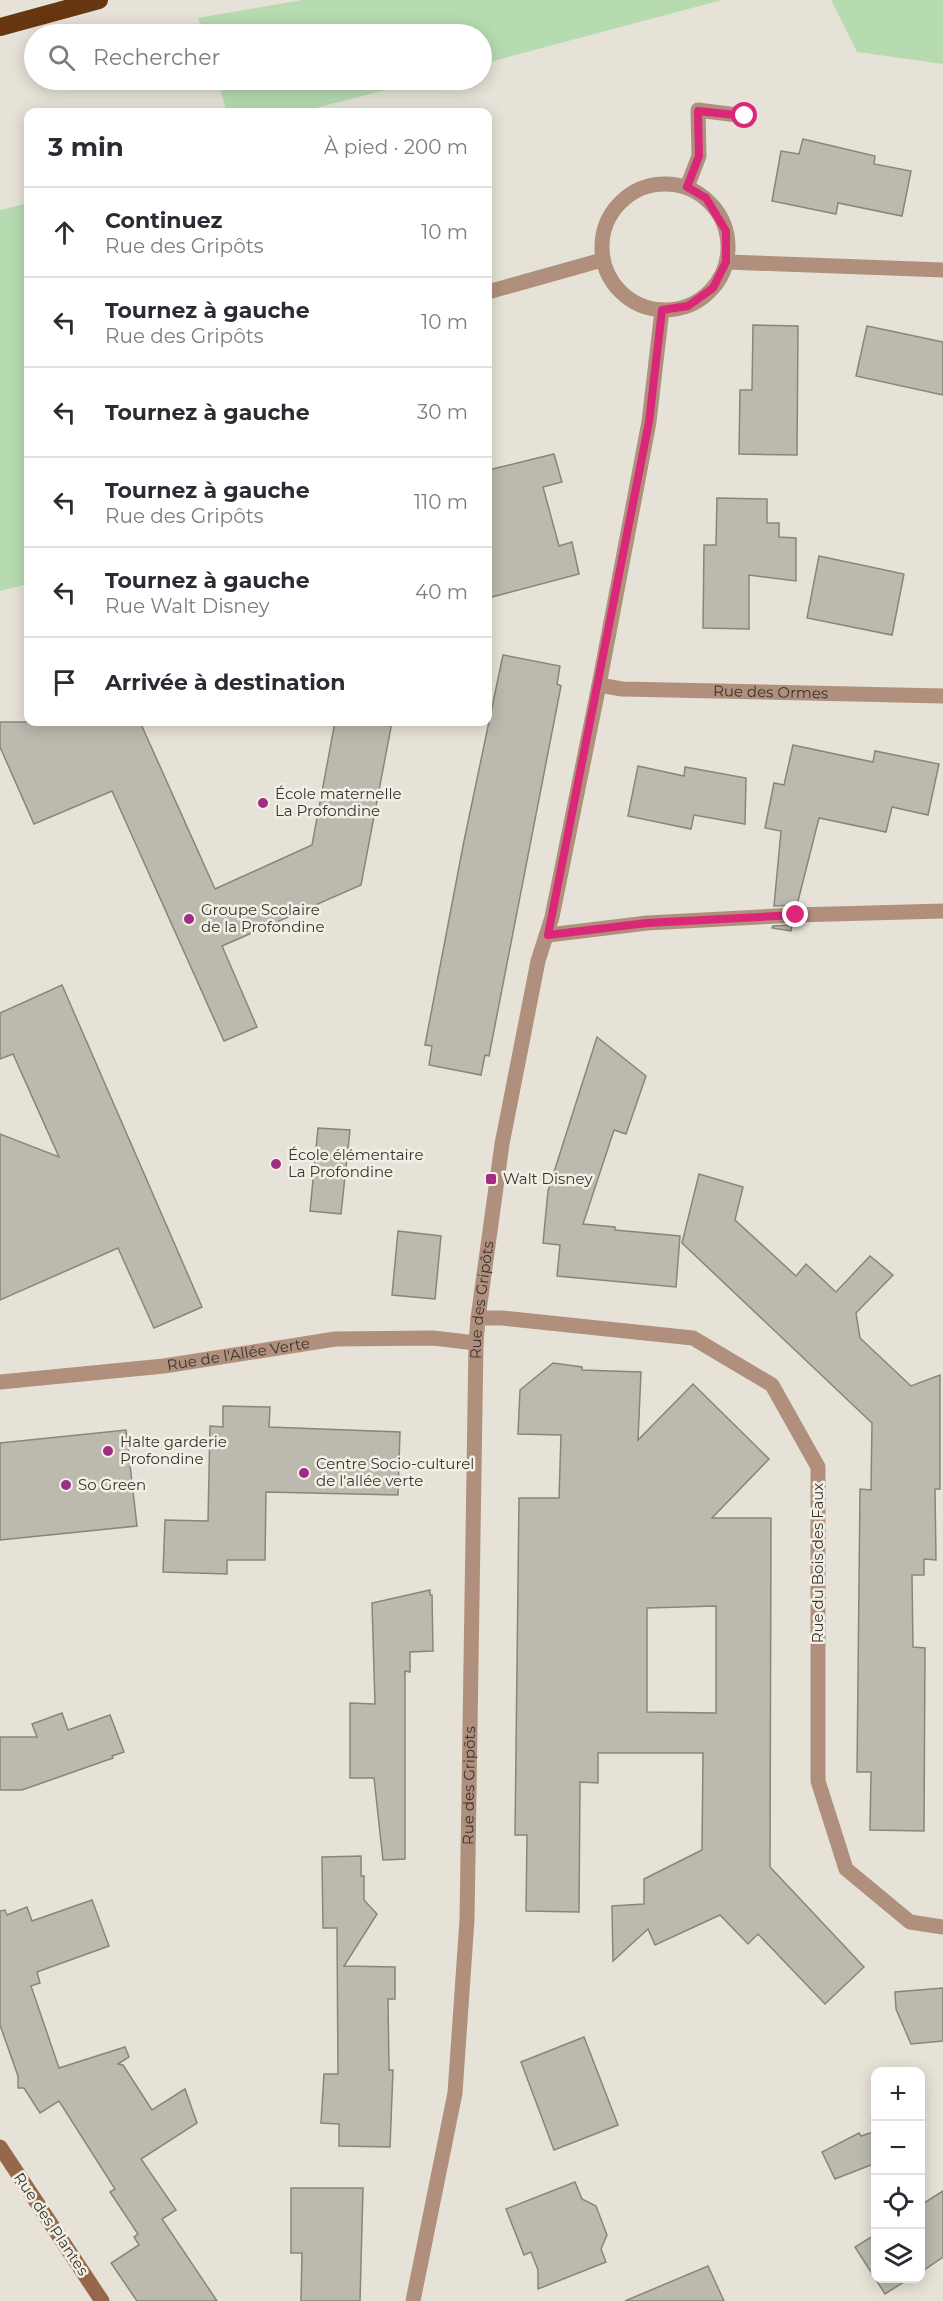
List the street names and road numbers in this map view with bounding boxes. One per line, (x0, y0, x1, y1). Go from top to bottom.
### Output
street label: Rue des Ormes (713, 681, 828, 702)
street label: Rue des Gripôts (466, 1240, 498, 1359)
street label: Rue de l'Allée Verte (165, 1333, 311, 1374)
street label: Rue du Bois des Faux (808, 1483, 827, 1643)
street label: Rue des Gripôts (458, 1726, 479, 1845)
street label: Rue des Plantes (10, 2169, 93, 2279)

